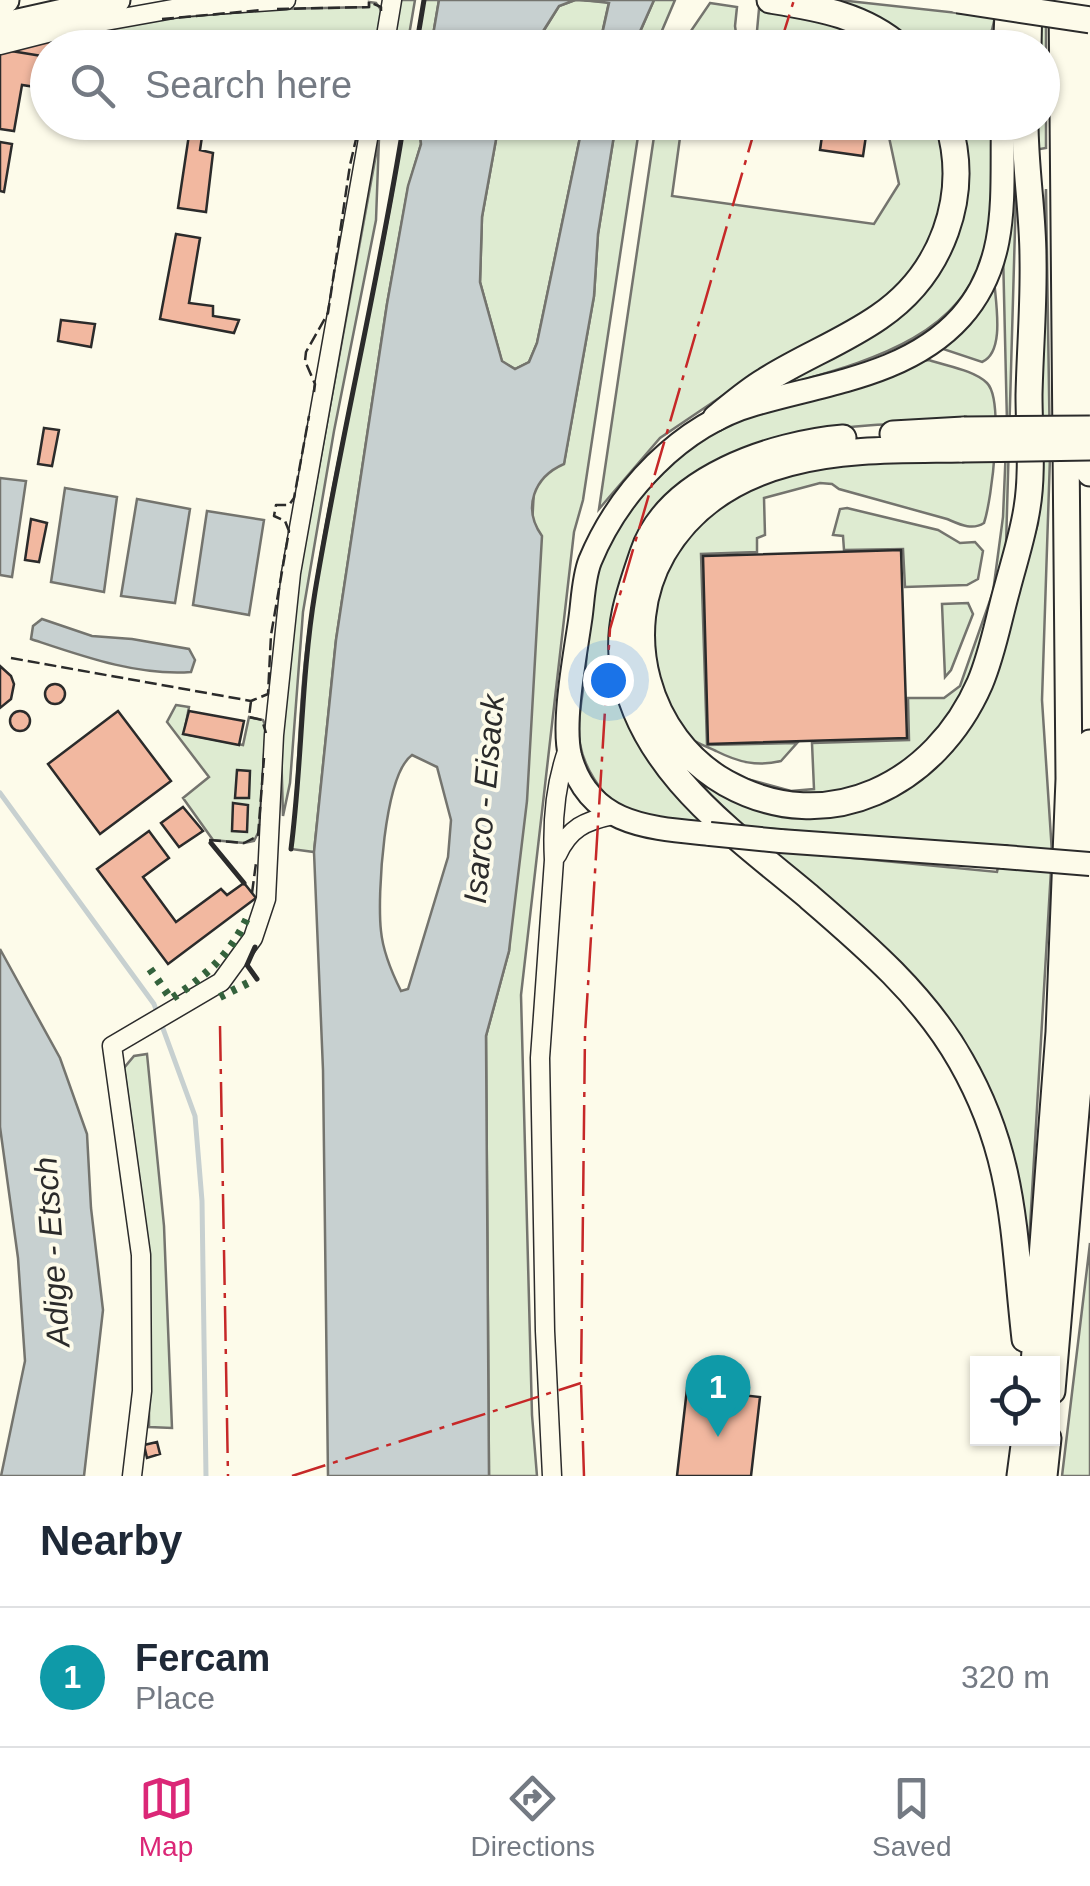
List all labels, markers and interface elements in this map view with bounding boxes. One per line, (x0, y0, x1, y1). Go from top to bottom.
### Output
search box (30, 30, 1060, 140)
icon: search (65, 58, 120, 113)
text: Search here (145, 64, 352, 106)
your location (583, 655, 634, 706)
water label: Isarco - Eisack (457, 691, 511, 905)
water label: Adige - Etsch (27, 1156, 77, 1350)
pin: 1 (686, 1354, 750, 1437)
map controls (970, 1356, 1060, 1446)
button: locate (970, 1356, 1060, 1446)
text: Nearby (40, 1517, 182, 1564)
text: Fercam (135, 1637, 270, 1679)
text: 1 (64, 1659, 81, 1695)
text: 320 m (961, 1659, 1050, 1695)
text: Place (135, 1680, 215, 1716)
tab: Map (139, 1771, 194, 1863)
tab: Directions (471, 1771, 595, 1863)
tab: Saved (872, 1771, 951, 1863)

